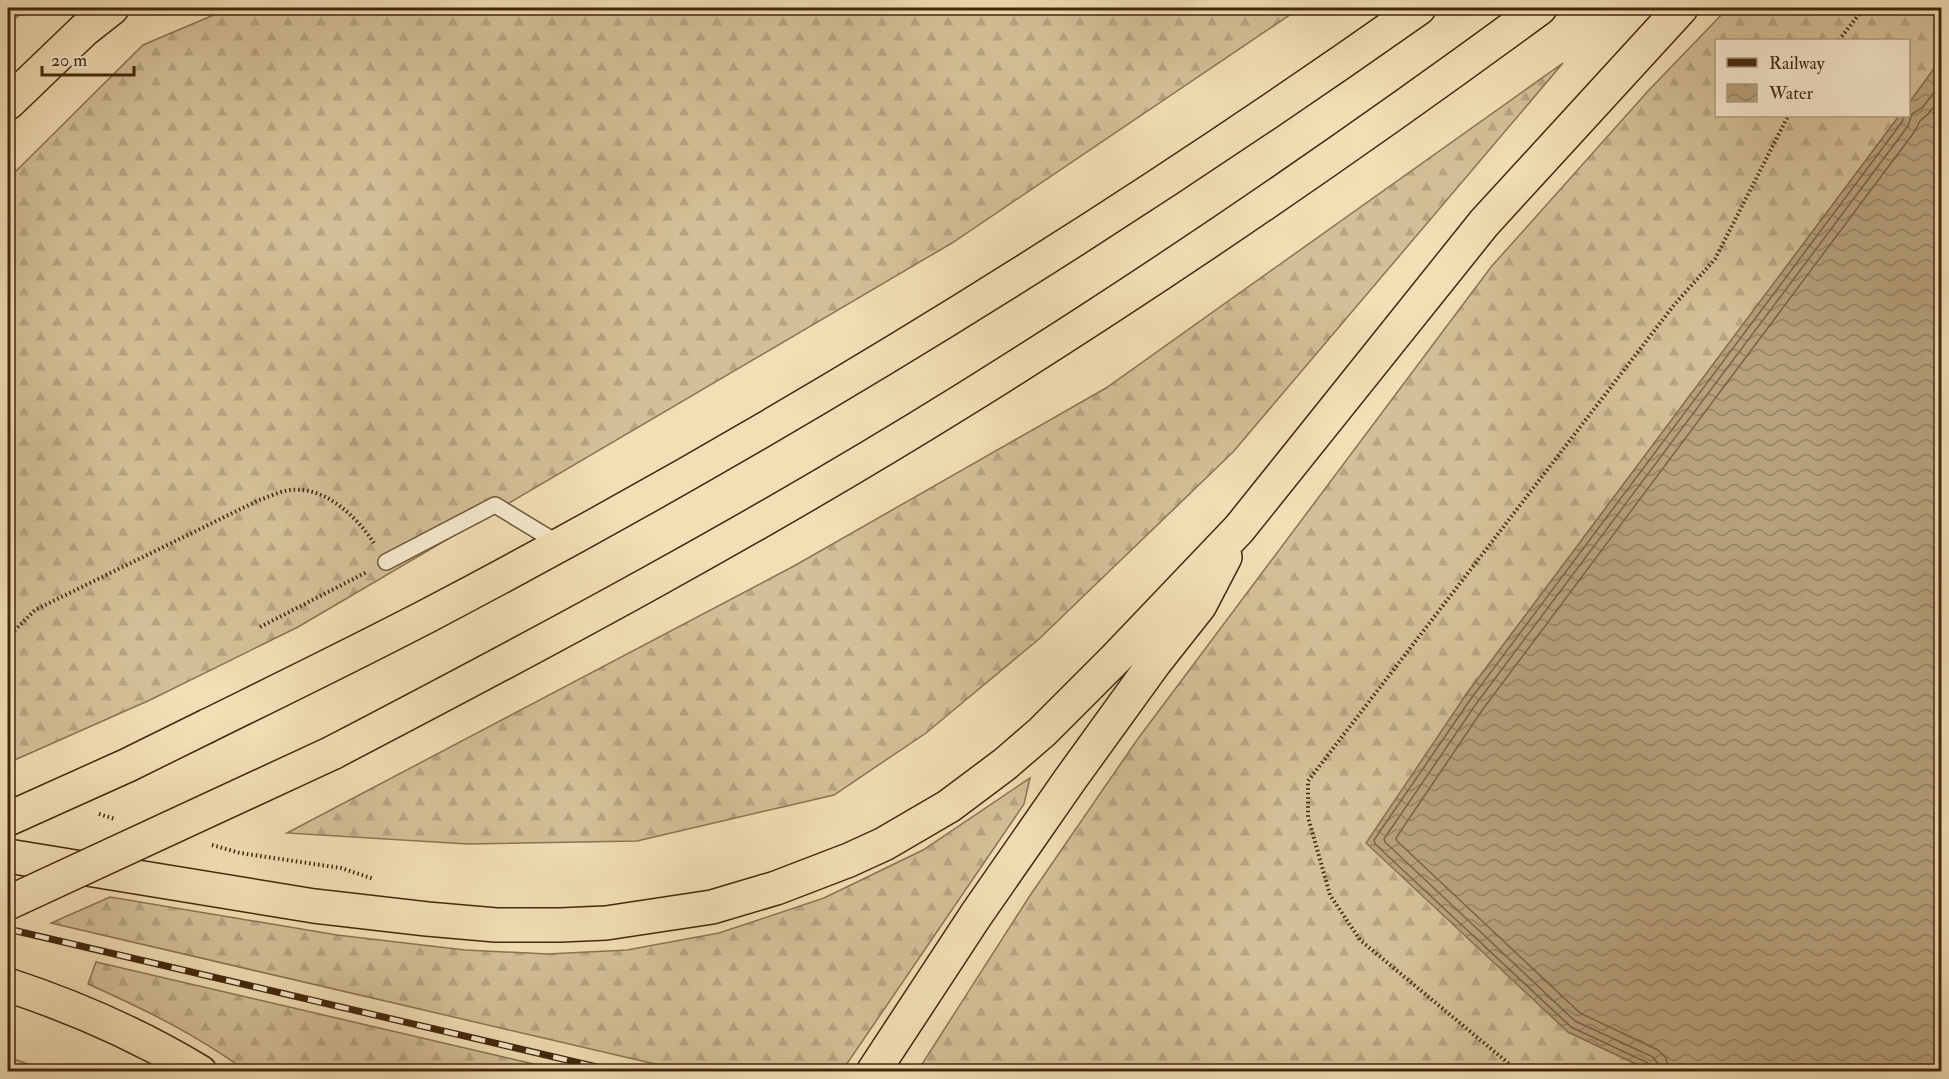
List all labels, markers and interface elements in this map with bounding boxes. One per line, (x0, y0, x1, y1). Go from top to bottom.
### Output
scale bar (42, 39, 134, 77)
legend (1715, 39, 1910, 117)
text: 20 m (51, 49, 87, 72)
text: Railway (1769, 52, 1826, 75)
text: Water (1768, 82, 1813, 105)

